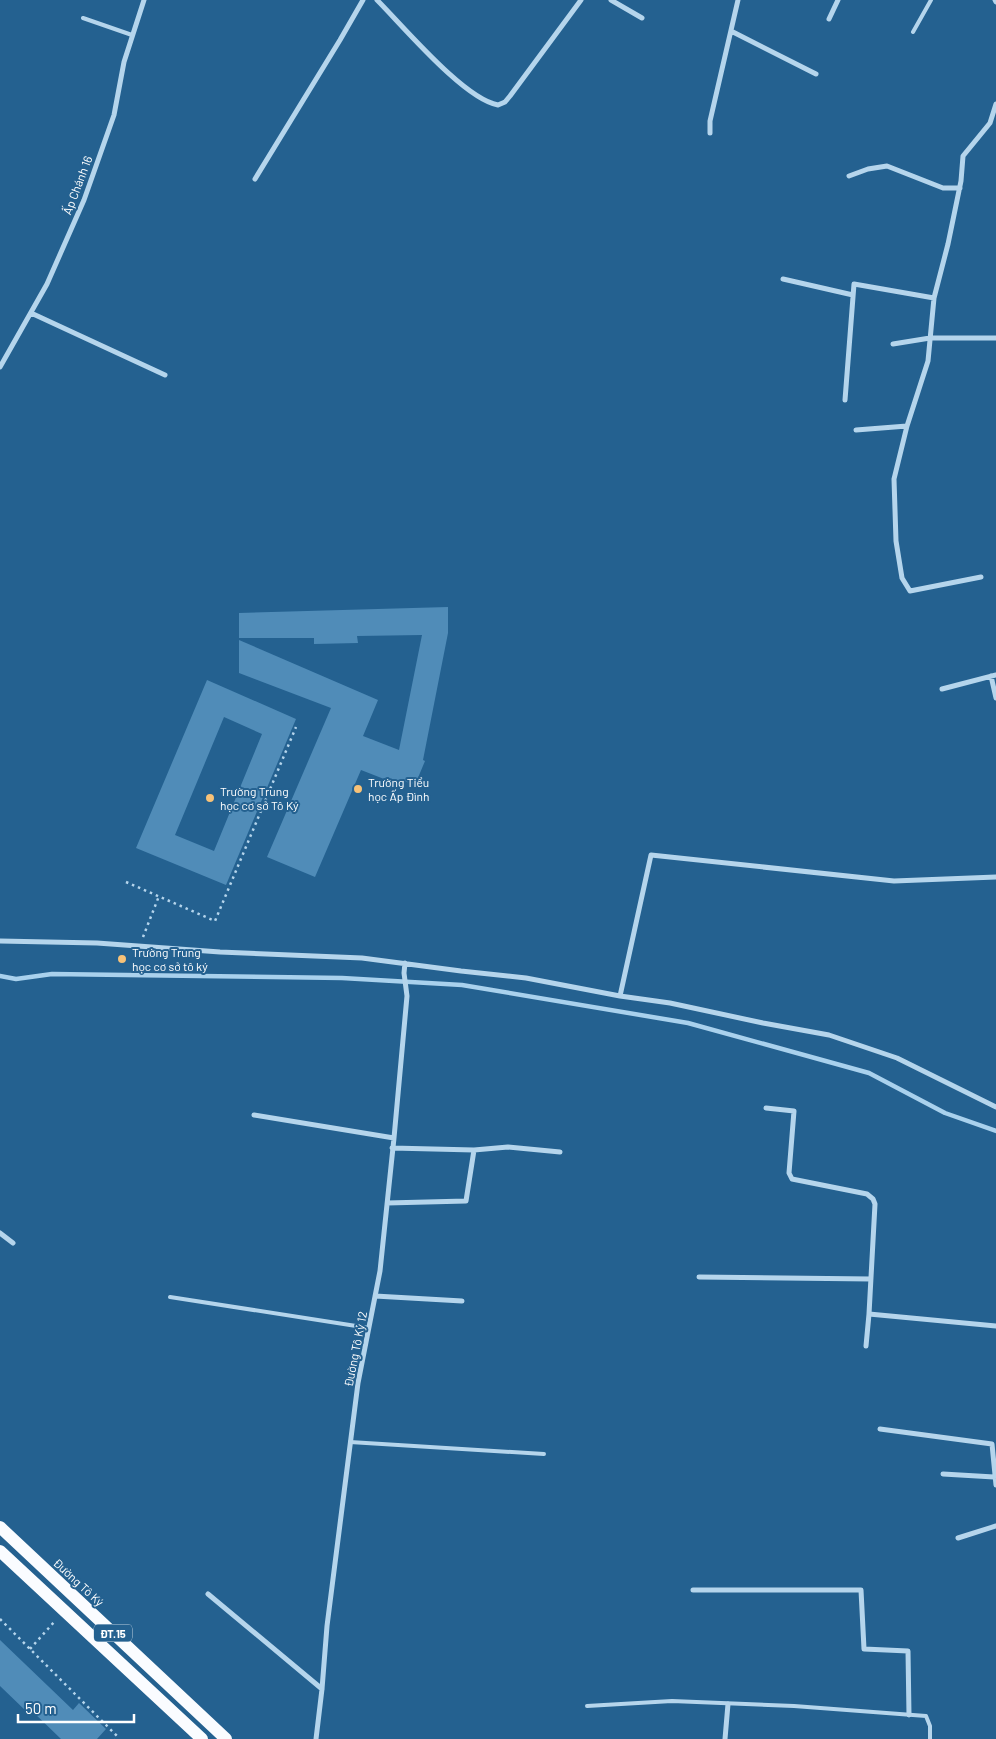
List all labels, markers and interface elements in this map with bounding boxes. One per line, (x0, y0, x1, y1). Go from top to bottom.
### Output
street label: Ấp Chánh 16 (59, 154, 95, 216)
place label: Trường Tiểu học Ấp Đình (368, 775, 429, 803)
marker: Trường Tiểu học Ấp Đình (352, 783, 364, 795)
place label: Trường Trung học cơ sở Tô Ký (220, 784, 299, 812)
marker: Trường Trung học cơ sở Tô Ký (204, 792, 216, 804)
place label: Trường Trung học cơ sở tô ký (132, 945, 208, 973)
marker: Trường Trung học cơ sở tô ký (116, 953, 128, 965)
street label: Đường Tô Ký 12 (341, 1310, 369, 1388)
street label: Đường Tô Ký (51, 1555, 107, 1609)
road number: ĐT.15 (94, 1625, 132, 1642)
scale bar (18, 1692, 134, 1724)
text: 50 m (25, 1699, 57, 1717)

